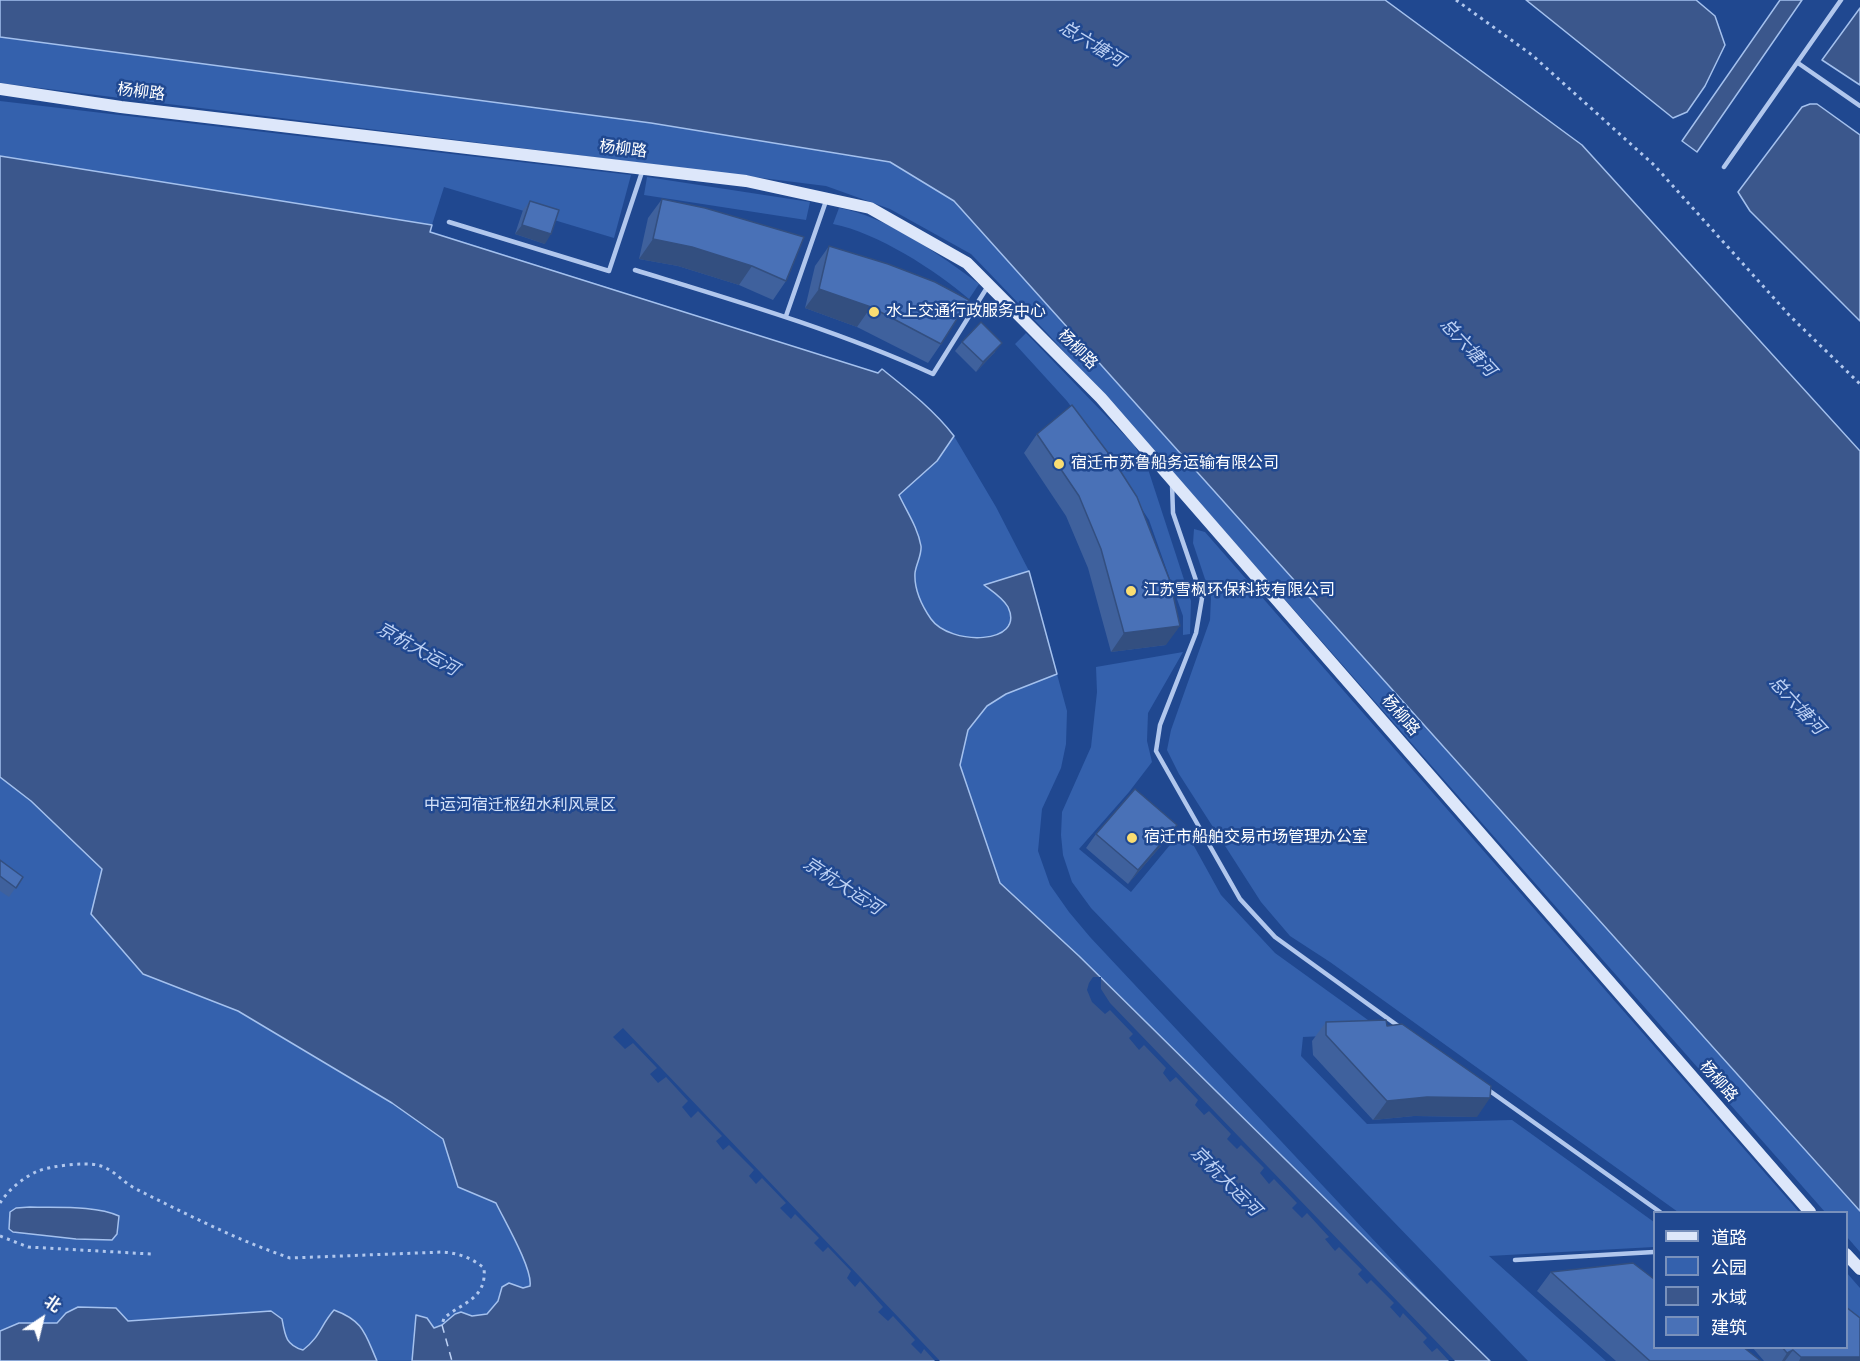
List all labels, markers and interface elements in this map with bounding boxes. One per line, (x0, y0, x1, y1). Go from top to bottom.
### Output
water label: 总六塘河 (1055, 17, 1127, 73)
street label: 杨柳路 (116, 81, 166, 105)
street label: 杨柳路 (598, 138, 648, 162)
place label: 水上交通行政服务中心 (886, 302, 1046, 322)
marker: 水上交通行政服务中心 (867, 305, 881, 319)
water label: 总六塘河 (1435, 314, 1499, 382)
street label: 杨柳路 (1053, 326, 1101, 374)
place label: 宿迁市苏鲁船务运输有限公司 (1071, 454, 1279, 474)
marker: 宿迁市苏鲁船务运输有限公司 (1052, 457, 1066, 471)
place label: 江苏雪枫环保科技有限公司 (1143, 581, 1335, 601)
marker: 江苏雪枫环保科技有限公司 (1124, 584, 1138, 598)
water label: 京杭大运河 (372, 619, 462, 681)
water label: 总六塘河 (1764, 672, 1828, 740)
street label: 杨柳路 (1377, 692, 1423, 740)
park label: 中运河宿迁枢纽水利风景区 (424, 796, 616, 816)
place label: 宿迁市船舶交易市场管理办公室 (1144, 828, 1368, 848)
marker: 宿迁市船舶交易市场管理办公室 (1125, 831, 1139, 845)
water label: 京杭大运河 (798, 853, 886, 921)
street label: 杨柳路 (1695, 1058, 1741, 1106)
water label: 京杭大运河 (1186, 1143, 1264, 1221)
legend (1653, 1211, 1848, 1349)
text: 道路 (1711, 1226, 1747, 1250)
text: 公园 (1711, 1256, 1747, 1280)
text: 水域 (1711, 1286, 1747, 1310)
north arrow (12, 1289, 72, 1349)
text: 北 (39, 1291, 65, 1318)
text: 建筑 (1711, 1316, 1747, 1340)

